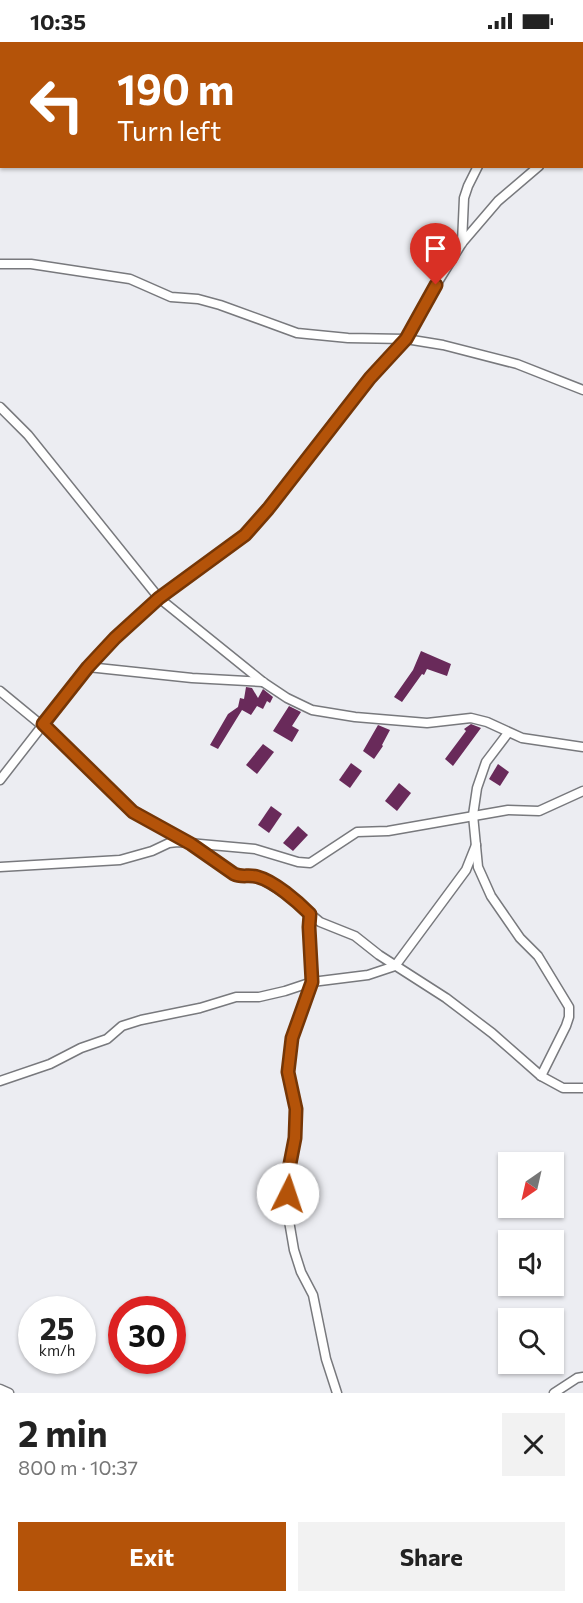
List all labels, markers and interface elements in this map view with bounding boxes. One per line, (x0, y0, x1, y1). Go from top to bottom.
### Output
text: 10:35 (30, 8, 86, 35)
text: 190 m (117, 62, 235, 114)
icon: left (18, 66, 96, 144)
text: Turn left (117, 114, 221, 147)
pin (410, 223, 461, 285)
icon: arrive (419, 232, 452, 265)
north arrow (498, 1152, 564, 1218)
map controls (498, 1152, 564, 1374)
position arrow (256, 1162, 320, 1226)
button: sound (498, 1230, 564, 1296)
speed limit sign: 30 (108, 1296, 186, 1374)
button: search (498, 1308, 564, 1374)
text: 25 (40, 1309, 74, 1346)
text: km/h (39, 1341, 75, 1359)
text: 2 min (18, 1410, 108, 1454)
button: close (502, 1413, 565, 1476)
text: 800 m · 10:37 (18, 1455, 138, 1479)
button: Exit (18, 1522, 286, 1591)
button: Share (298, 1522, 565, 1591)

